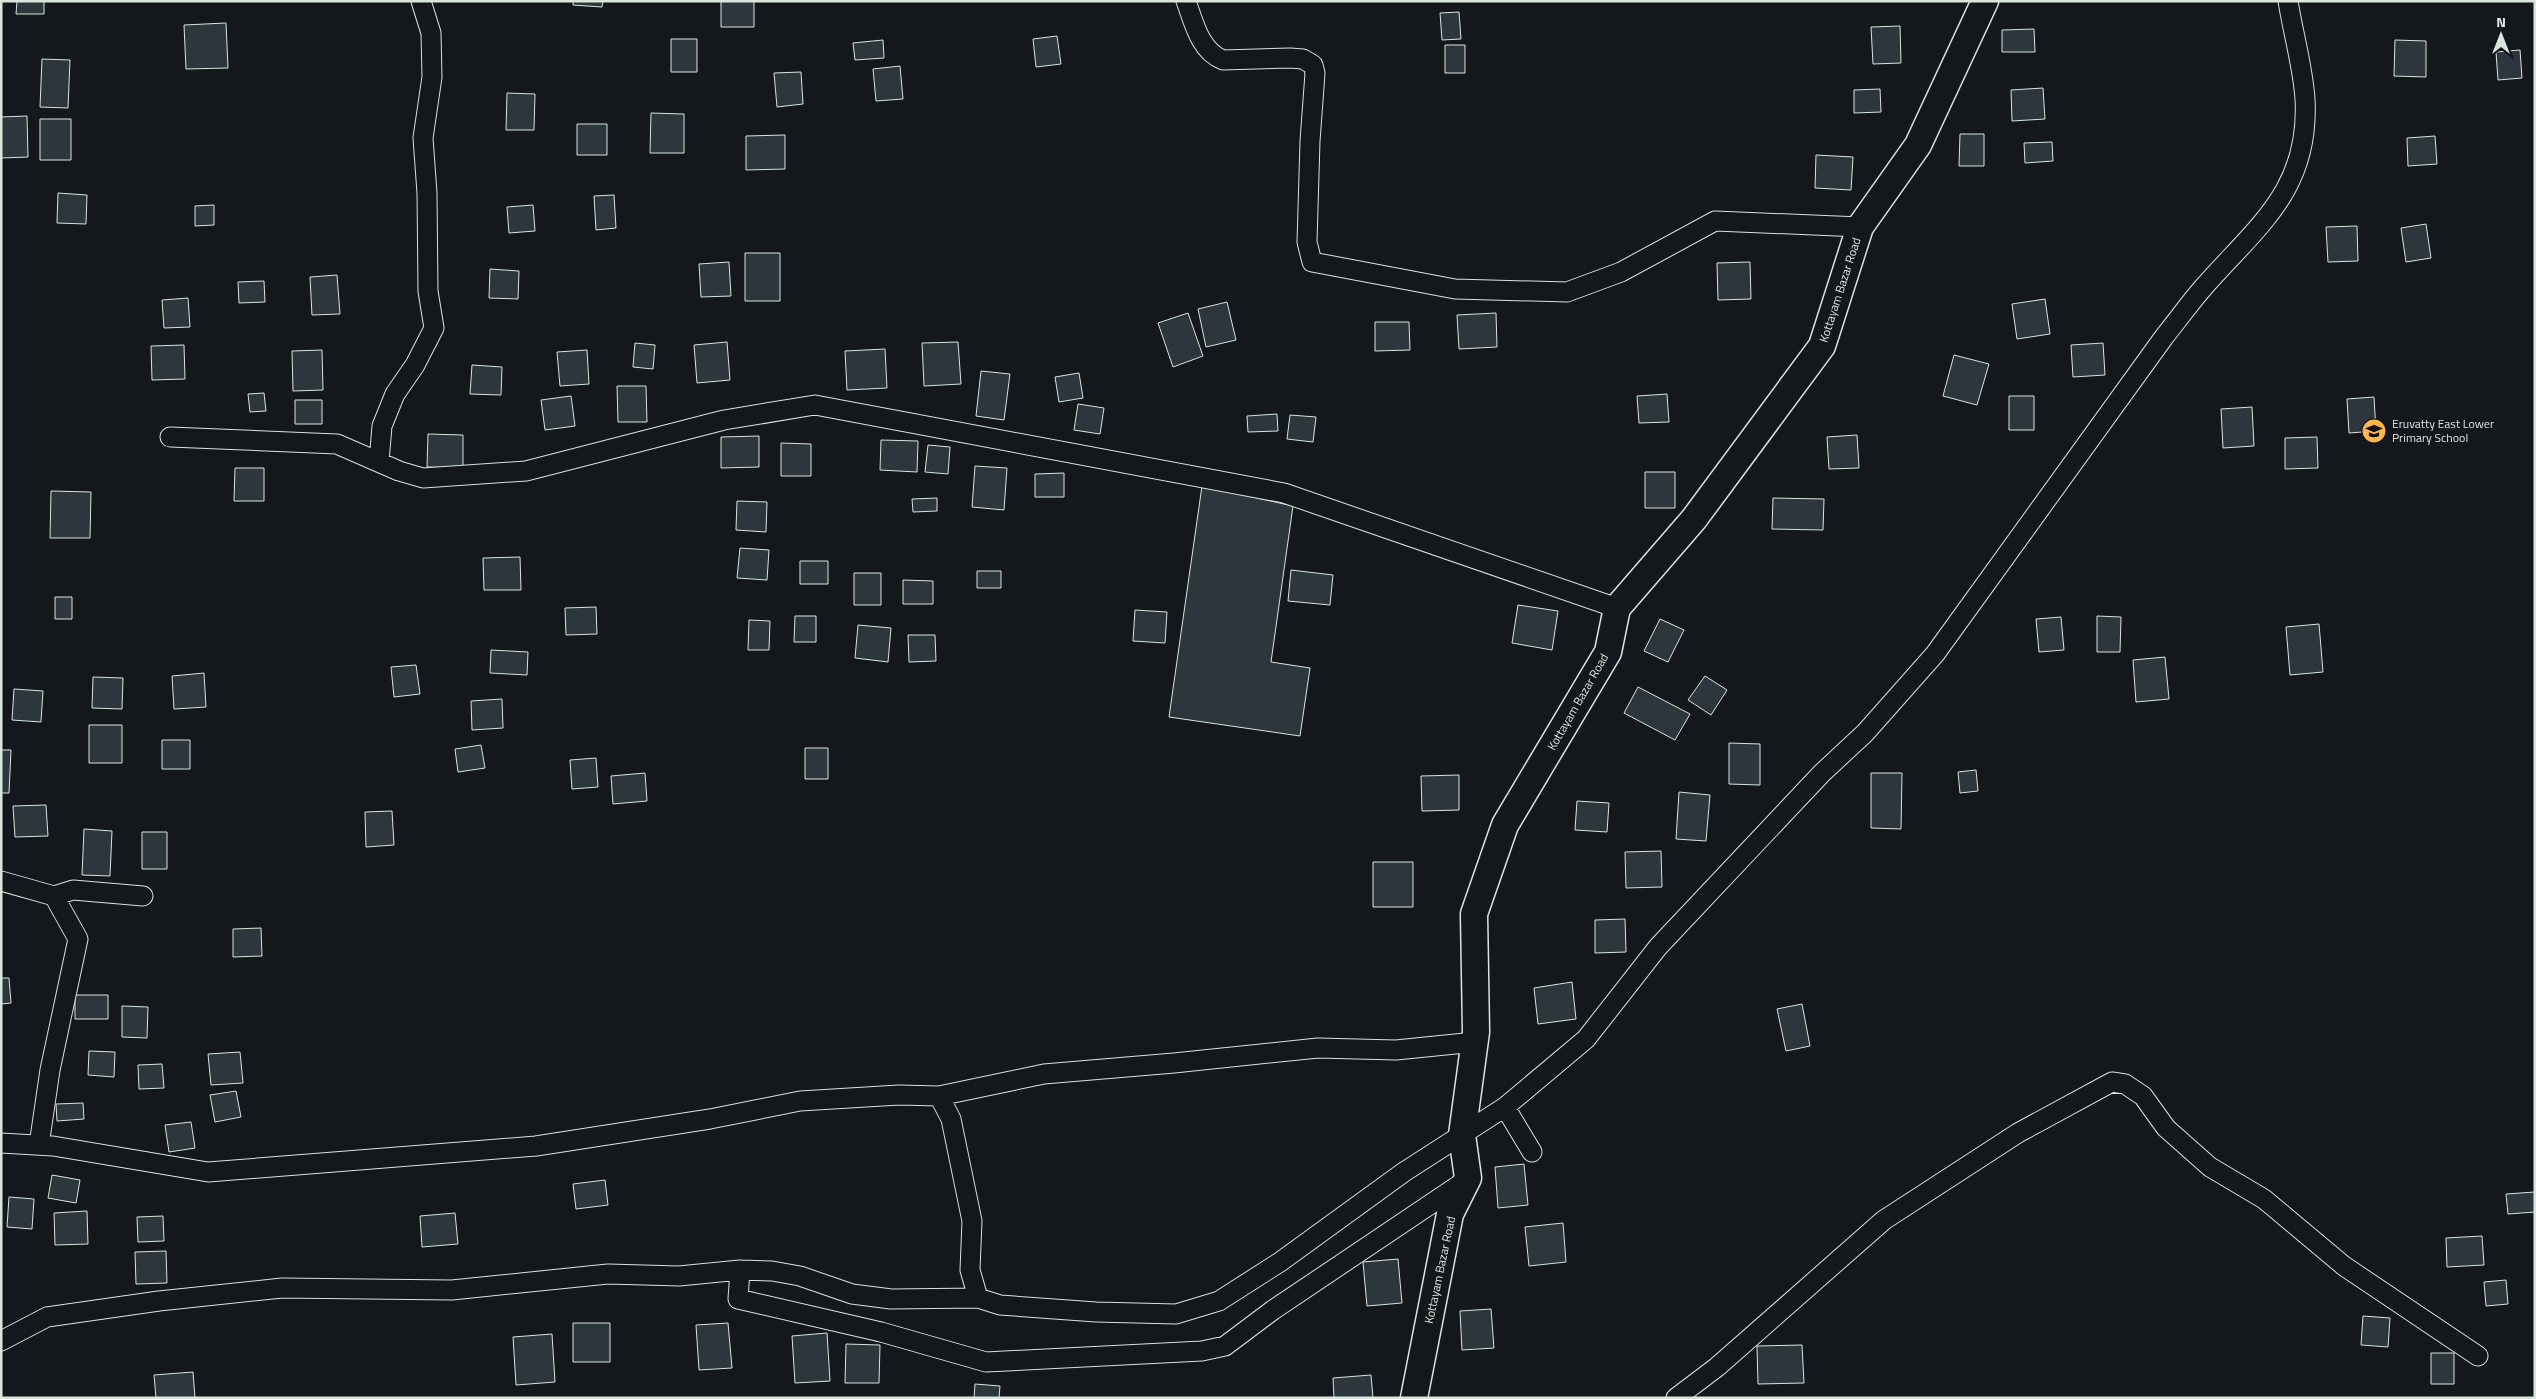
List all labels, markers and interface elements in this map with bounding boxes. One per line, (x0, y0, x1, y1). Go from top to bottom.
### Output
north arrow (2476, 10, 2526, 60)
text: N (2496, 11, 2506, 32)
street label: Kottayam Bazar Road (1814, 235, 1865, 345)
place label: Eruvatty East Lower Primary School (2392, 414, 2494, 447)
school or university icon: Eruvatty East Lower Primary School (2361, 418, 2387, 444)
street label: Kottayam Bazar Road (1542, 650, 1613, 754)
street label: Kottayam Bazar Road (1419, 1214, 1460, 1325)

